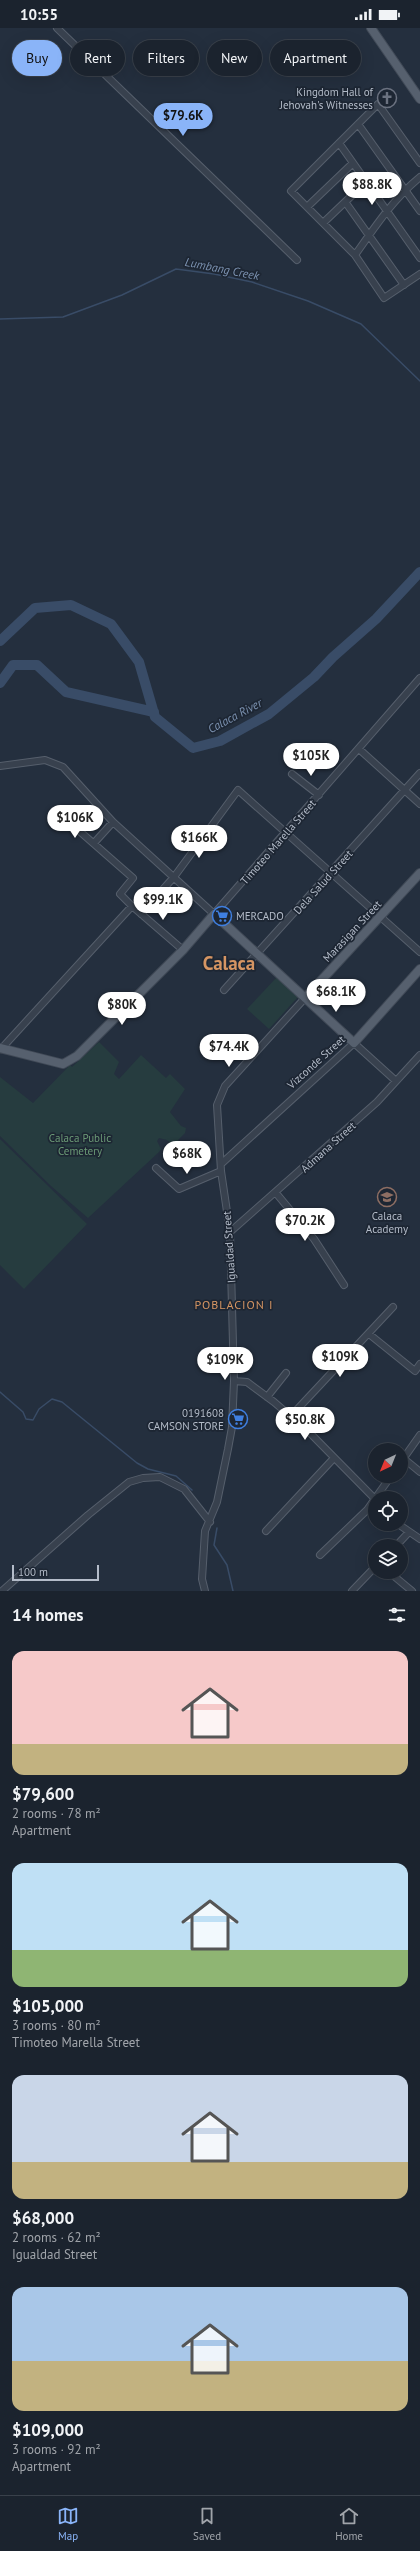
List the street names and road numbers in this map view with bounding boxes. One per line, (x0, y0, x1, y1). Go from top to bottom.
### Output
street label: Timoteo Marella Street (237, 796, 319, 887)
street label: Dela Salud Street (290, 847, 356, 917)
street label: Marasigan Street (320, 897, 384, 965)
street label: Vizconde Street (283, 1032, 348, 1092)
street label: Admana Street (298, 1118, 359, 1175)
street label: Igualdad Street (219, 1210, 238, 1283)

